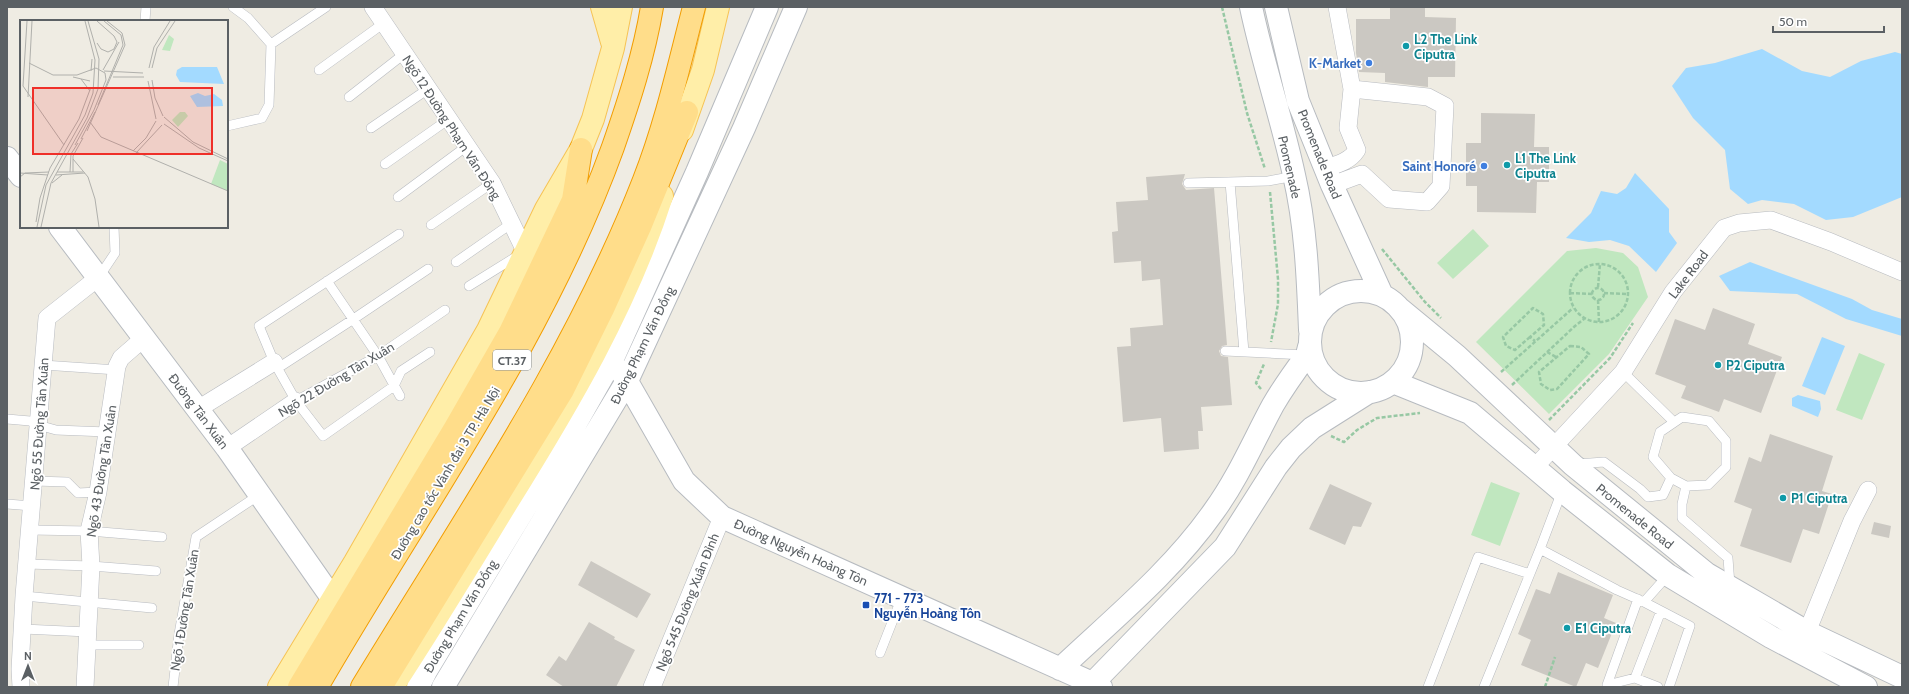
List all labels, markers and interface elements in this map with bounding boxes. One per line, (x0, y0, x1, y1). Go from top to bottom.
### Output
scale bar (1773, 8, 1884, 34)
text: 50 m (1779, 14, 1807, 29)
inset map (20, 20, 228, 228)
place label: L2 The Link Ciputra (1414, 31, 1478, 62)
marker: L2 The Link Ciputra (1401, 41, 1411, 51)
street label: Ngõ 12 Đường Phạm Văn Đồng (399, 52, 505, 203)
place label: K-Market (1309, 55, 1362, 71)
marker: K-Market (1364, 58, 1374, 68)
street label: Promenade Road (1295, 107, 1345, 201)
street label: Promenade (1275, 134, 1305, 200)
place label: L1 The Link Ciputra (1515, 150, 1577, 181)
place label: Saint Honoré (1402, 158, 1476, 174)
marker: L1 The Link Ciputra (1502, 160, 1512, 170)
marker: Saint Honoré (1479, 161, 1489, 171)
street label: Lake Road (1665, 247, 1711, 301)
street label: Đường Phạm Văn Đồng (606, 283, 678, 407)
street label: Ngõ 22 Đường Tân Xuân (275, 338, 397, 420)
road number: CT.37 (493, 350, 531, 370)
street label: Ngõ 55 Đường Tân Xuân (26, 357, 52, 491)
place label: P2 Ciputra (1726, 357, 1785, 373)
marker: P2 Ciputra (1713, 360, 1723, 370)
street label: Đường Tân Xuân (165, 370, 233, 452)
street label: Đường cao tốc Vành đai 3 TP. Hà Nội (387, 384, 503, 562)
street label: Ngõ 43 Đường Tân Xuân (83, 404, 119, 538)
street label: Promenade Road (1593, 480, 1677, 552)
place label: P1 Ciputra (1791, 490, 1848, 506)
marker: P1 Ciputra (1778, 493, 1788, 503)
street label: Đường Nguyễn Hoàng Tôn (732, 515, 870, 589)
street label: Ngõ 545 Đường Xuân Đỉnh (652, 531, 722, 673)
street label: Ngõ 1 Đường Tân Xuân (166, 548, 202, 672)
street label: Đường Phạm Văn Đồng (420, 556, 500, 676)
place label: 771 - 773 Nguyễn Hoàng Tôn (874, 590, 981, 621)
marker: 771 - 773 Nguyễn Hoàng Tôn (861, 600, 871, 610)
place label: E1 Ciputra (1575, 620, 1632, 636)
marker: E1 Ciputra (1562, 623, 1572, 633)
north arrow (8, 646, 48, 686)
text: N (24, 649, 32, 663)

